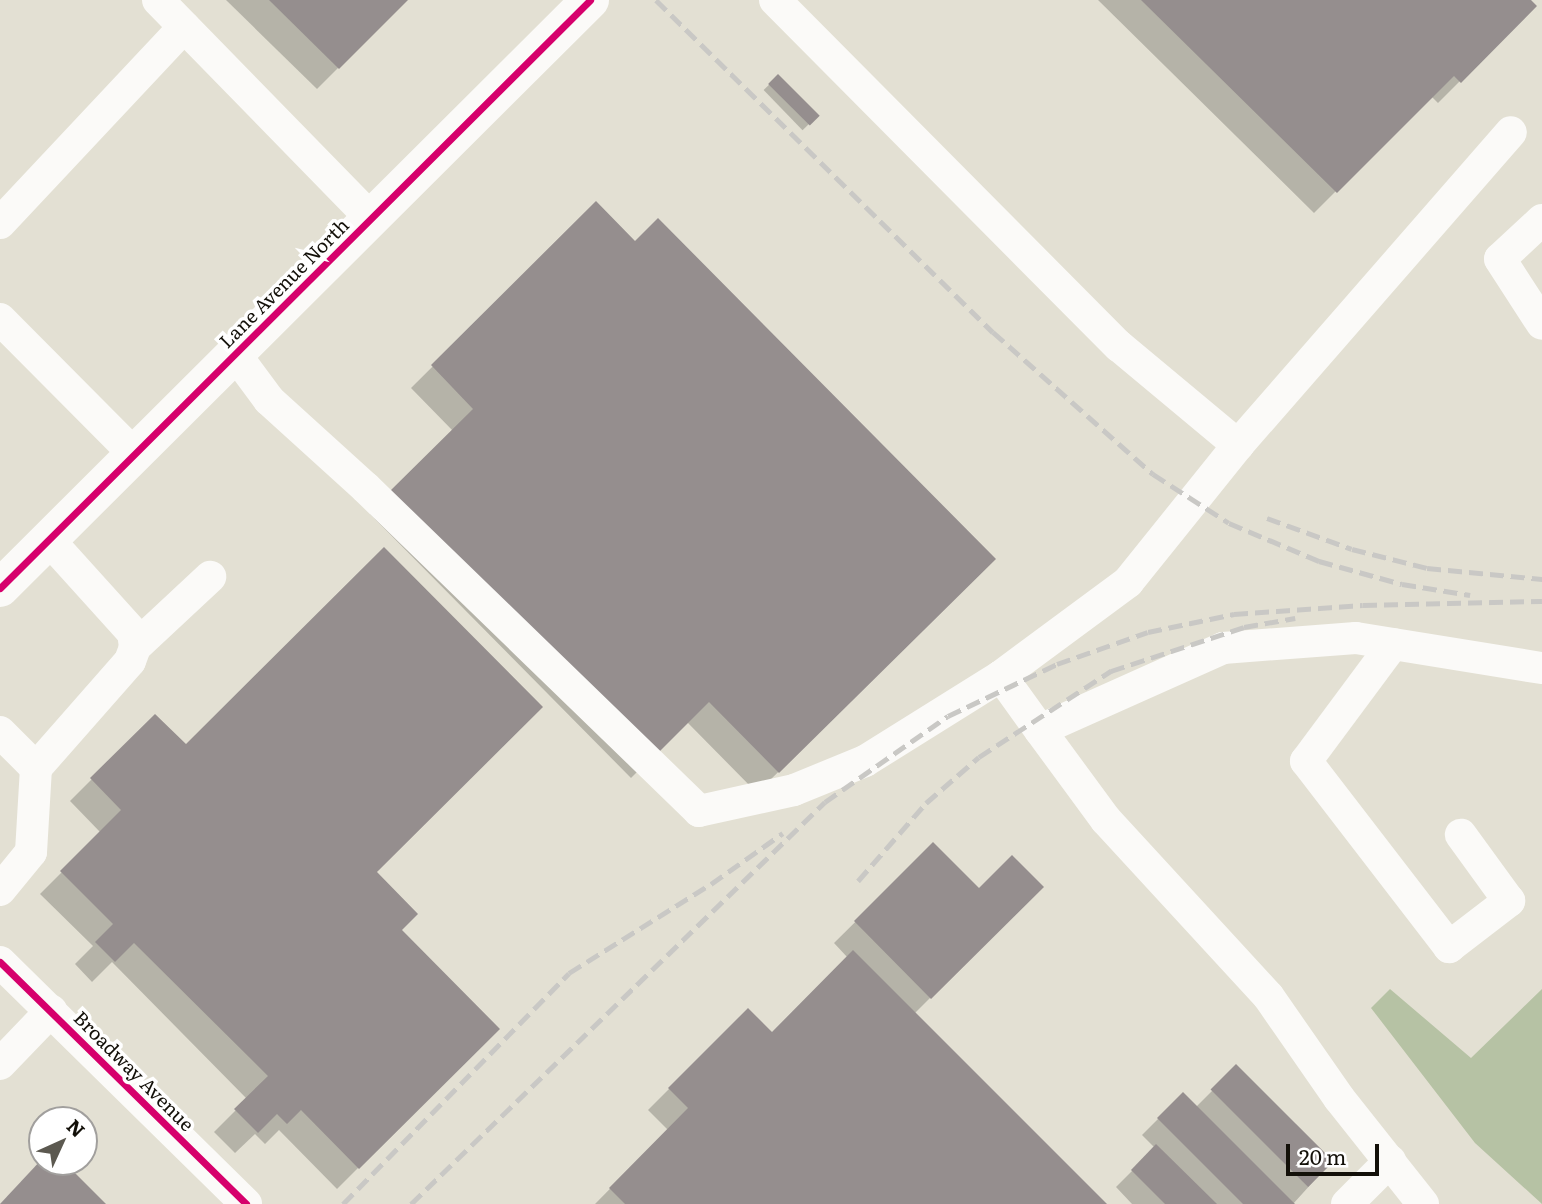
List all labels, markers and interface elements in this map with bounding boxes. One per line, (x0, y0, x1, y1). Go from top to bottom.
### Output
street label: Lane Avenue North (214, 213, 354, 353)
street label: Broadway Avenue (69, 1006, 199, 1136)
north arrow (28, 1106, 98, 1176)
text: N (61, 1112, 92, 1143)
scale bar (1290, 1130, 1383, 1174)
text: 20 m (1299, 1140, 1346, 1171)

